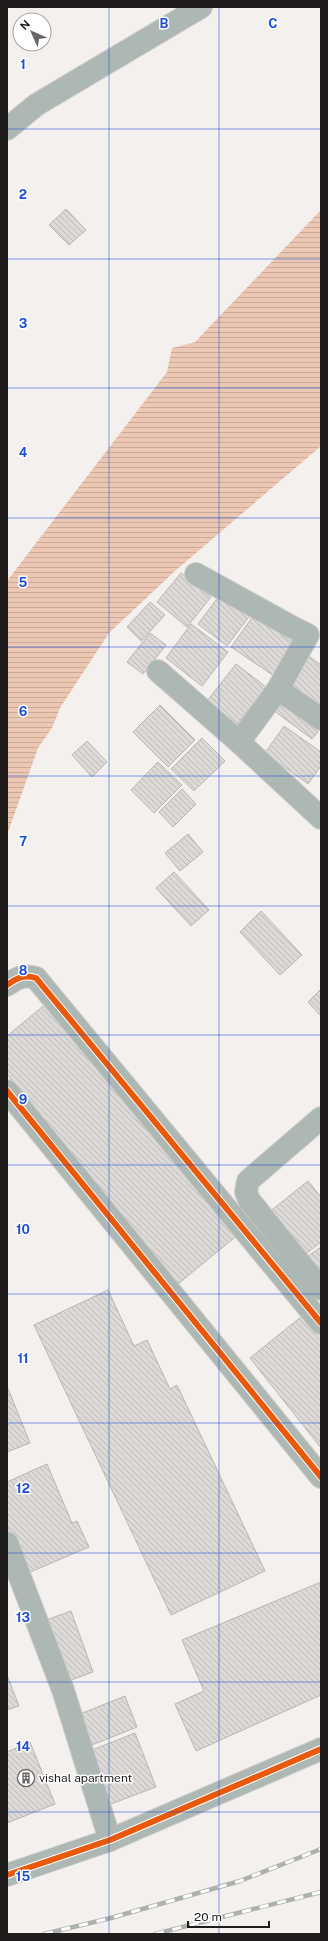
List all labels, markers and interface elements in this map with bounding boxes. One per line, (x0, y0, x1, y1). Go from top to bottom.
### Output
north arrow (12, 12, 52, 52)
text: B (160, 16, 169, 31)
text: C (268, 16, 278, 31)
text: N (18, 18, 32, 32)
text: 1 (20, 57, 26, 72)
text: 2 (19, 187, 27, 202)
text: 3 (19, 316, 28, 331)
text: 4 (19, 445, 28, 460)
text: 5 (19, 575, 28, 590)
text: 6 (19, 704, 28, 719)
text: 7 (19, 834, 27, 849)
text: 8 (19, 963, 28, 978)
text: 9 (19, 1092, 27, 1107)
text: 10 (16, 1222, 30, 1237)
text: 11 (17, 1351, 29, 1366)
text: 12 (16, 1481, 30, 1496)
text: 13 (16, 1610, 30, 1625)
text: 14 (16, 1739, 31, 1754)
building icon: vishal apartment (16, 1768, 36, 1788)
place label: vishal apartment (39, 1771, 133, 1785)
text: 15 (16, 1869, 30, 1884)
scale bar (188, 1903, 269, 1929)
text: 20 m (194, 1910, 222, 1924)

